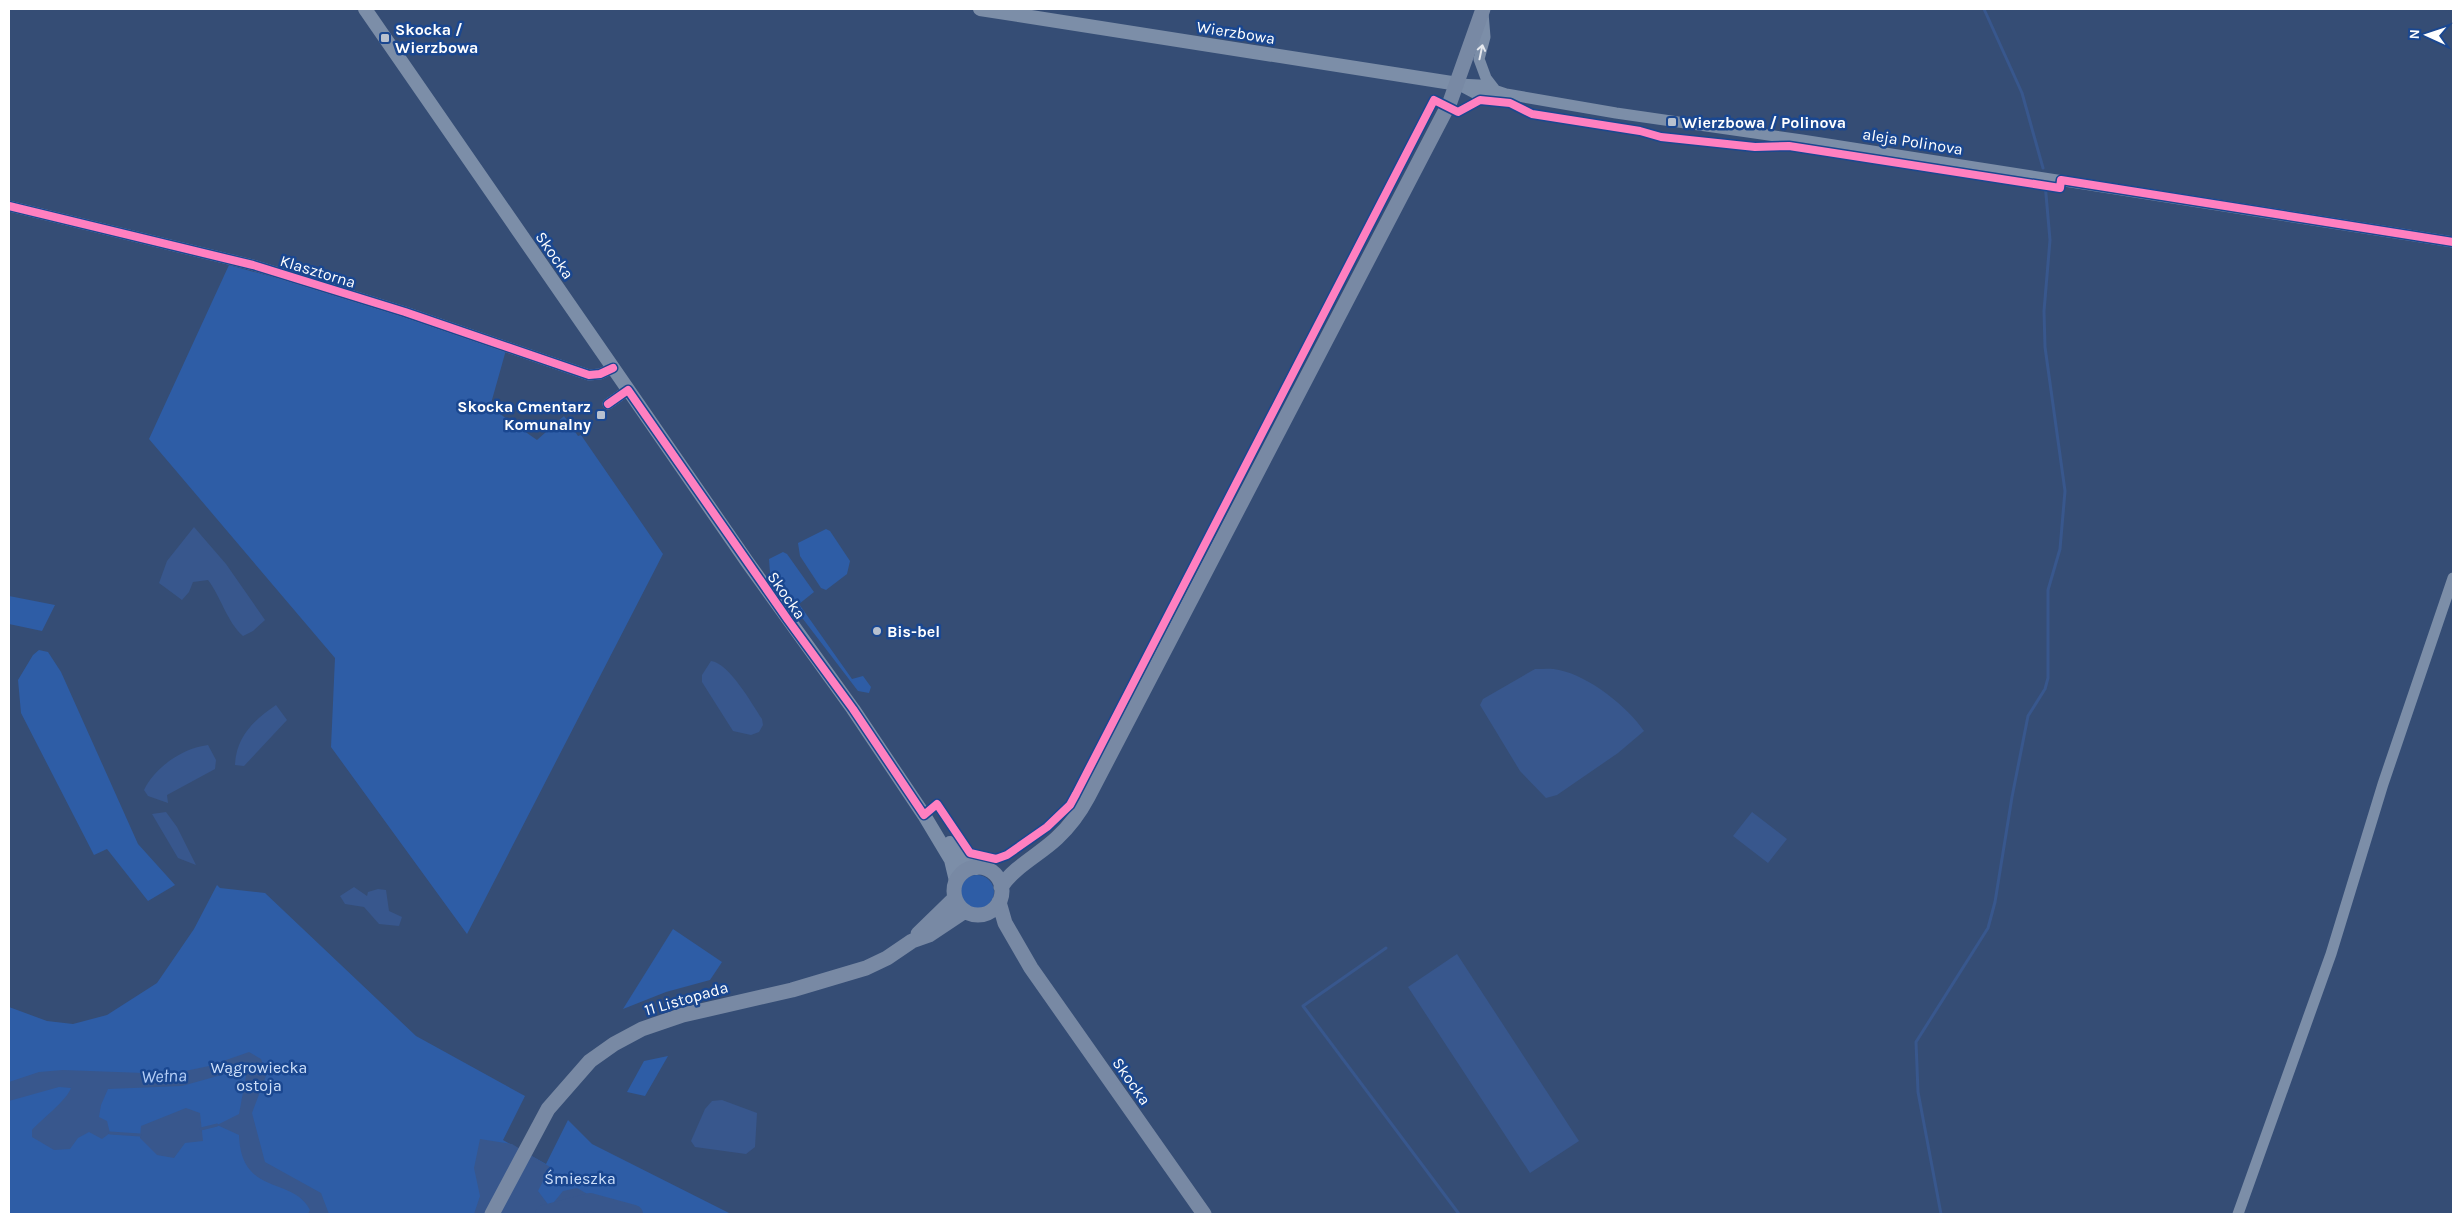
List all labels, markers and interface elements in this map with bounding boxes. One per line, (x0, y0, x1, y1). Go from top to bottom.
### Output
north arrow (2402, 10, 2452, 60)
street label: Wierzbowa (1195, 17, 1277, 48)
place label: Skocka / Wierzbowa (395, 20, 478, 57)
text: N (2406, 29, 2423, 40)
marker: Skocka / Wierzbowa (379, 32, 391, 44)
one-way arrow (1477, 44, 1486, 60)
place label: Wierzbowa / Polinova (1682, 113, 1846, 132)
marker: Wierzbowa / Polinova (1666, 116, 1678, 128)
street label: aleja Polinova (1861, 124, 1964, 159)
street label: Skocka (531, 228, 578, 283)
street label: Klasztorna (278, 251, 358, 292)
place label: Skocka Cmentarz Komunalny (457, 397, 591, 434)
marker: Skocka Cmentarz Komunalny (595, 409, 607, 421)
street label: Skocka (763, 568, 810, 623)
place label: Bis-bel (887, 622, 940, 641)
marker: Bis-bel (871, 625, 883, 637)
street label: 11 Listopada (642, 977, 730, 1019)
street label: Skocka (1108, 1054, 1155, 1109)
park label: Wągrowiecka ostoja (211, 1058, 307, 1095)
water label: Wełna (141, 1064, 187, 1088)
park label: Śmieszka (544, 1169, 616, 1188)

